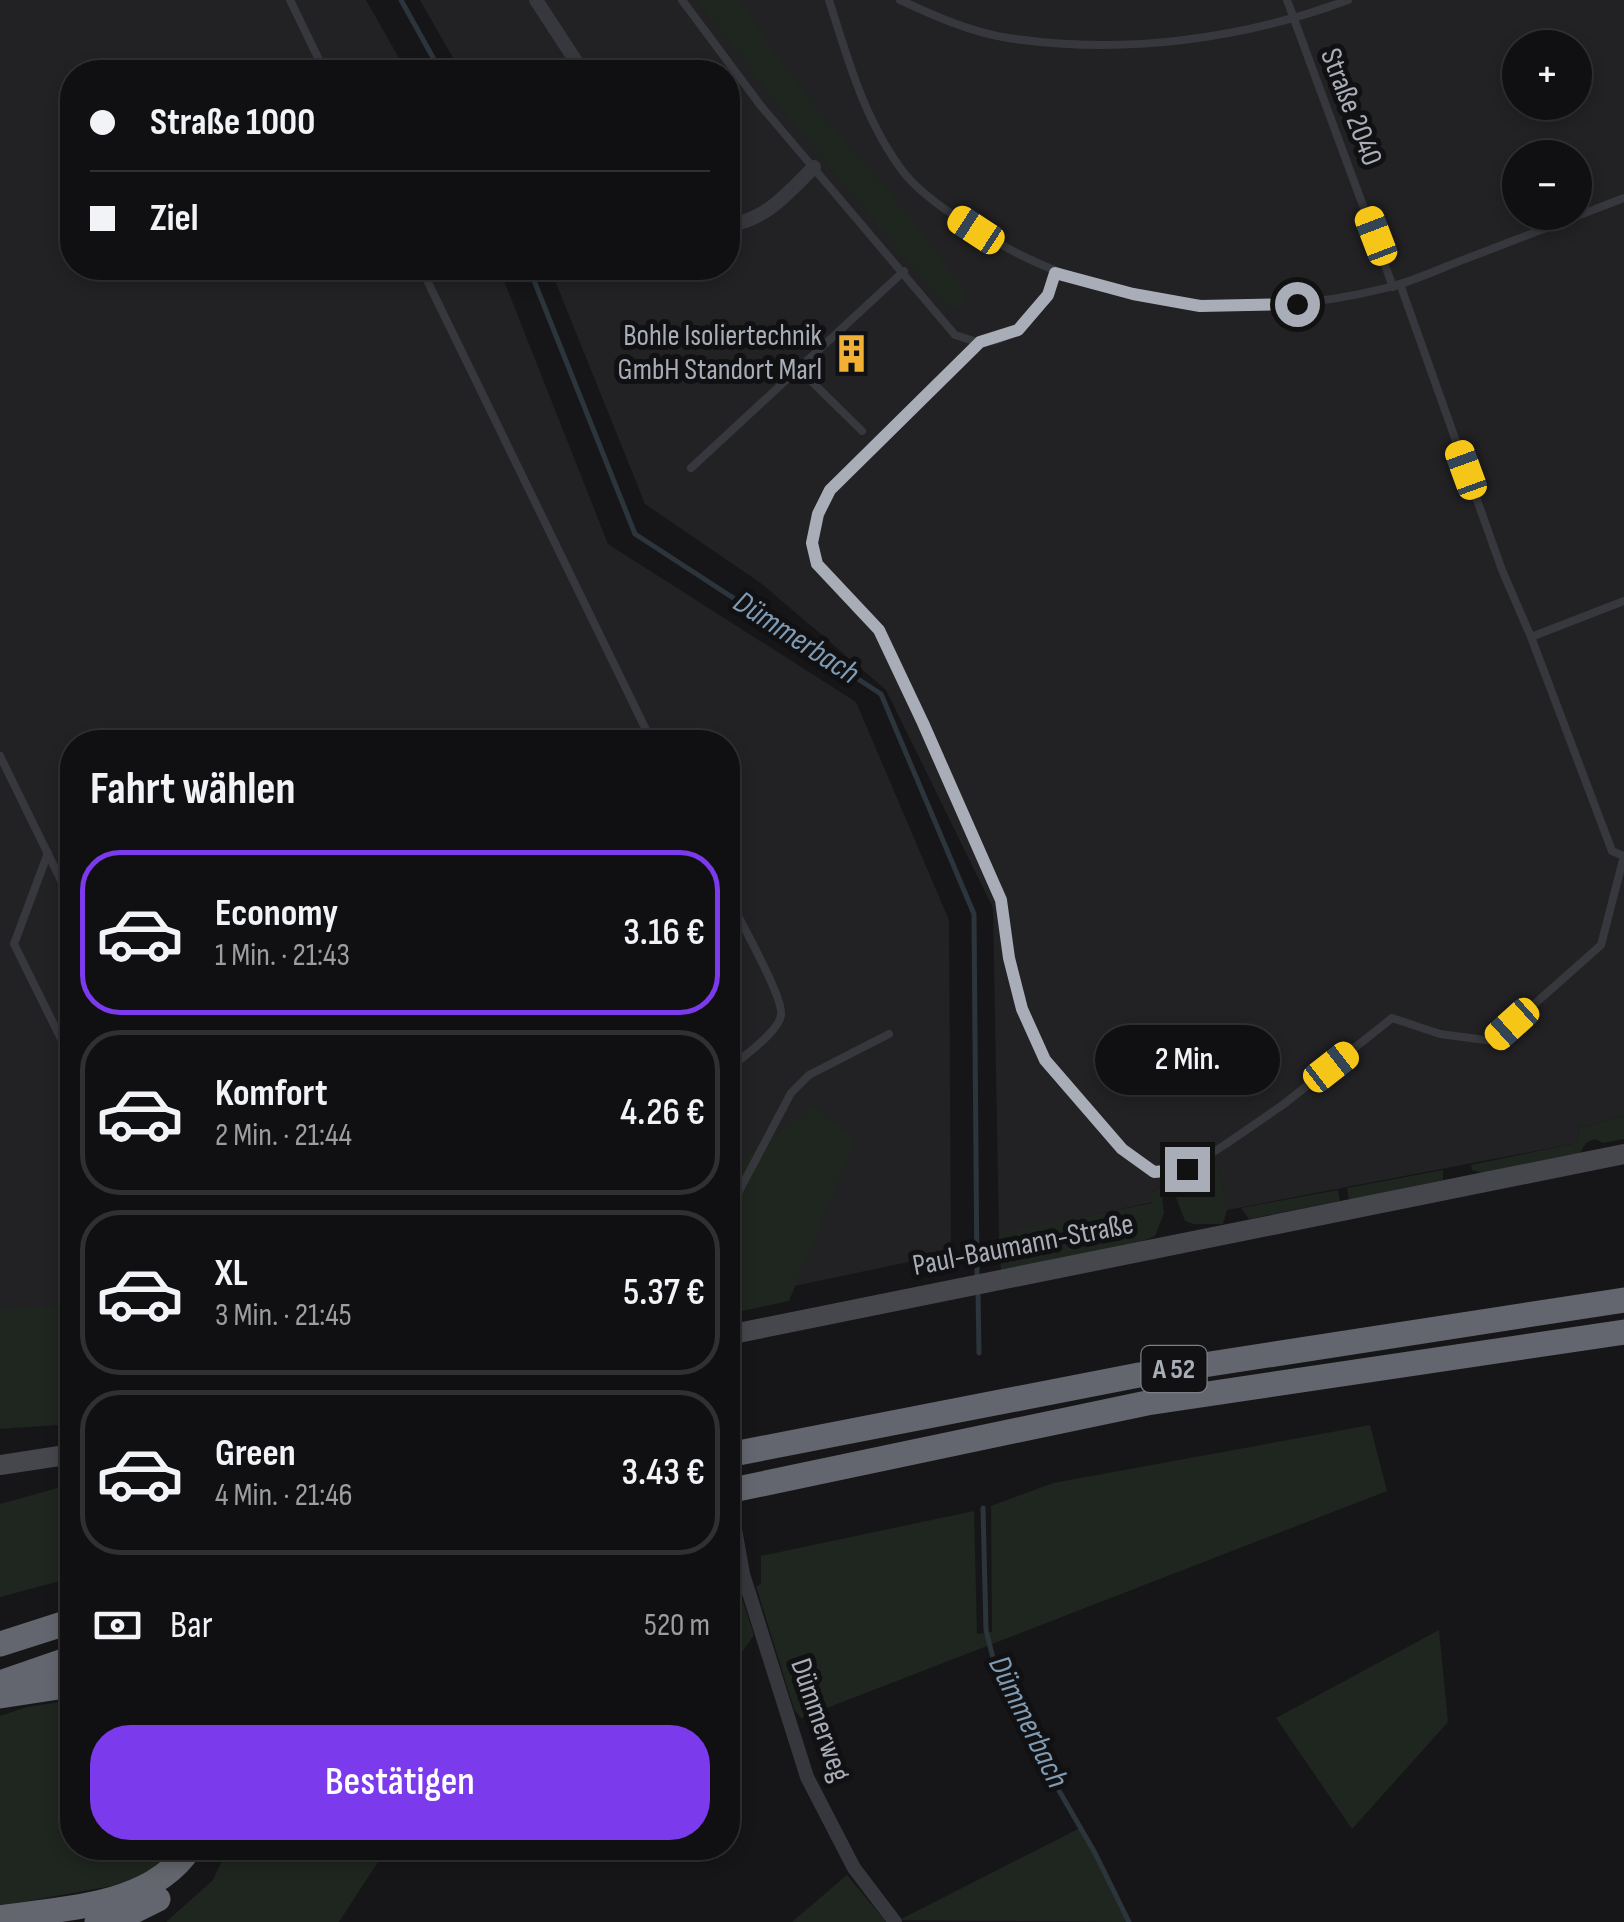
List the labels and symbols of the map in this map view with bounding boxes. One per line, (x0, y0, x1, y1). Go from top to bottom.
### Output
street label: Straße 2040 (1312, 43, 1390, 171)
car (943, 201, 1009, 259)
car (1351, 203, 1401, 269)
route start (1275, 282, 1320, 327)
place label: Bohle Isoliertechnik GmbH Standort Marl (618, 318, 823, 388)
building icon: Bohle Isoliertechnik GmbH Standort Marl (831, 332, 873, 374)
car (1442, 437, 1490, 503)
water label: Dümmerbach (726, 583, 866, 693)
car (1480, 993, 1544, 1055)
callout: 2 Min. (1094, 1024, 1280, 1094)
car (1298, 1037, 1364, 1097)
route end (1165, 1147, 1210, 1192)
street label: Paul-Baumann-Straße (910, 1206, 1136, 1284)
road number: A 52 (1142, 1346, 1206, 1392)
water label: Dümmerbach (979, 1650, 1077, 1794)
street label: Dümmerweg (782, 1654, 858, 1786)

